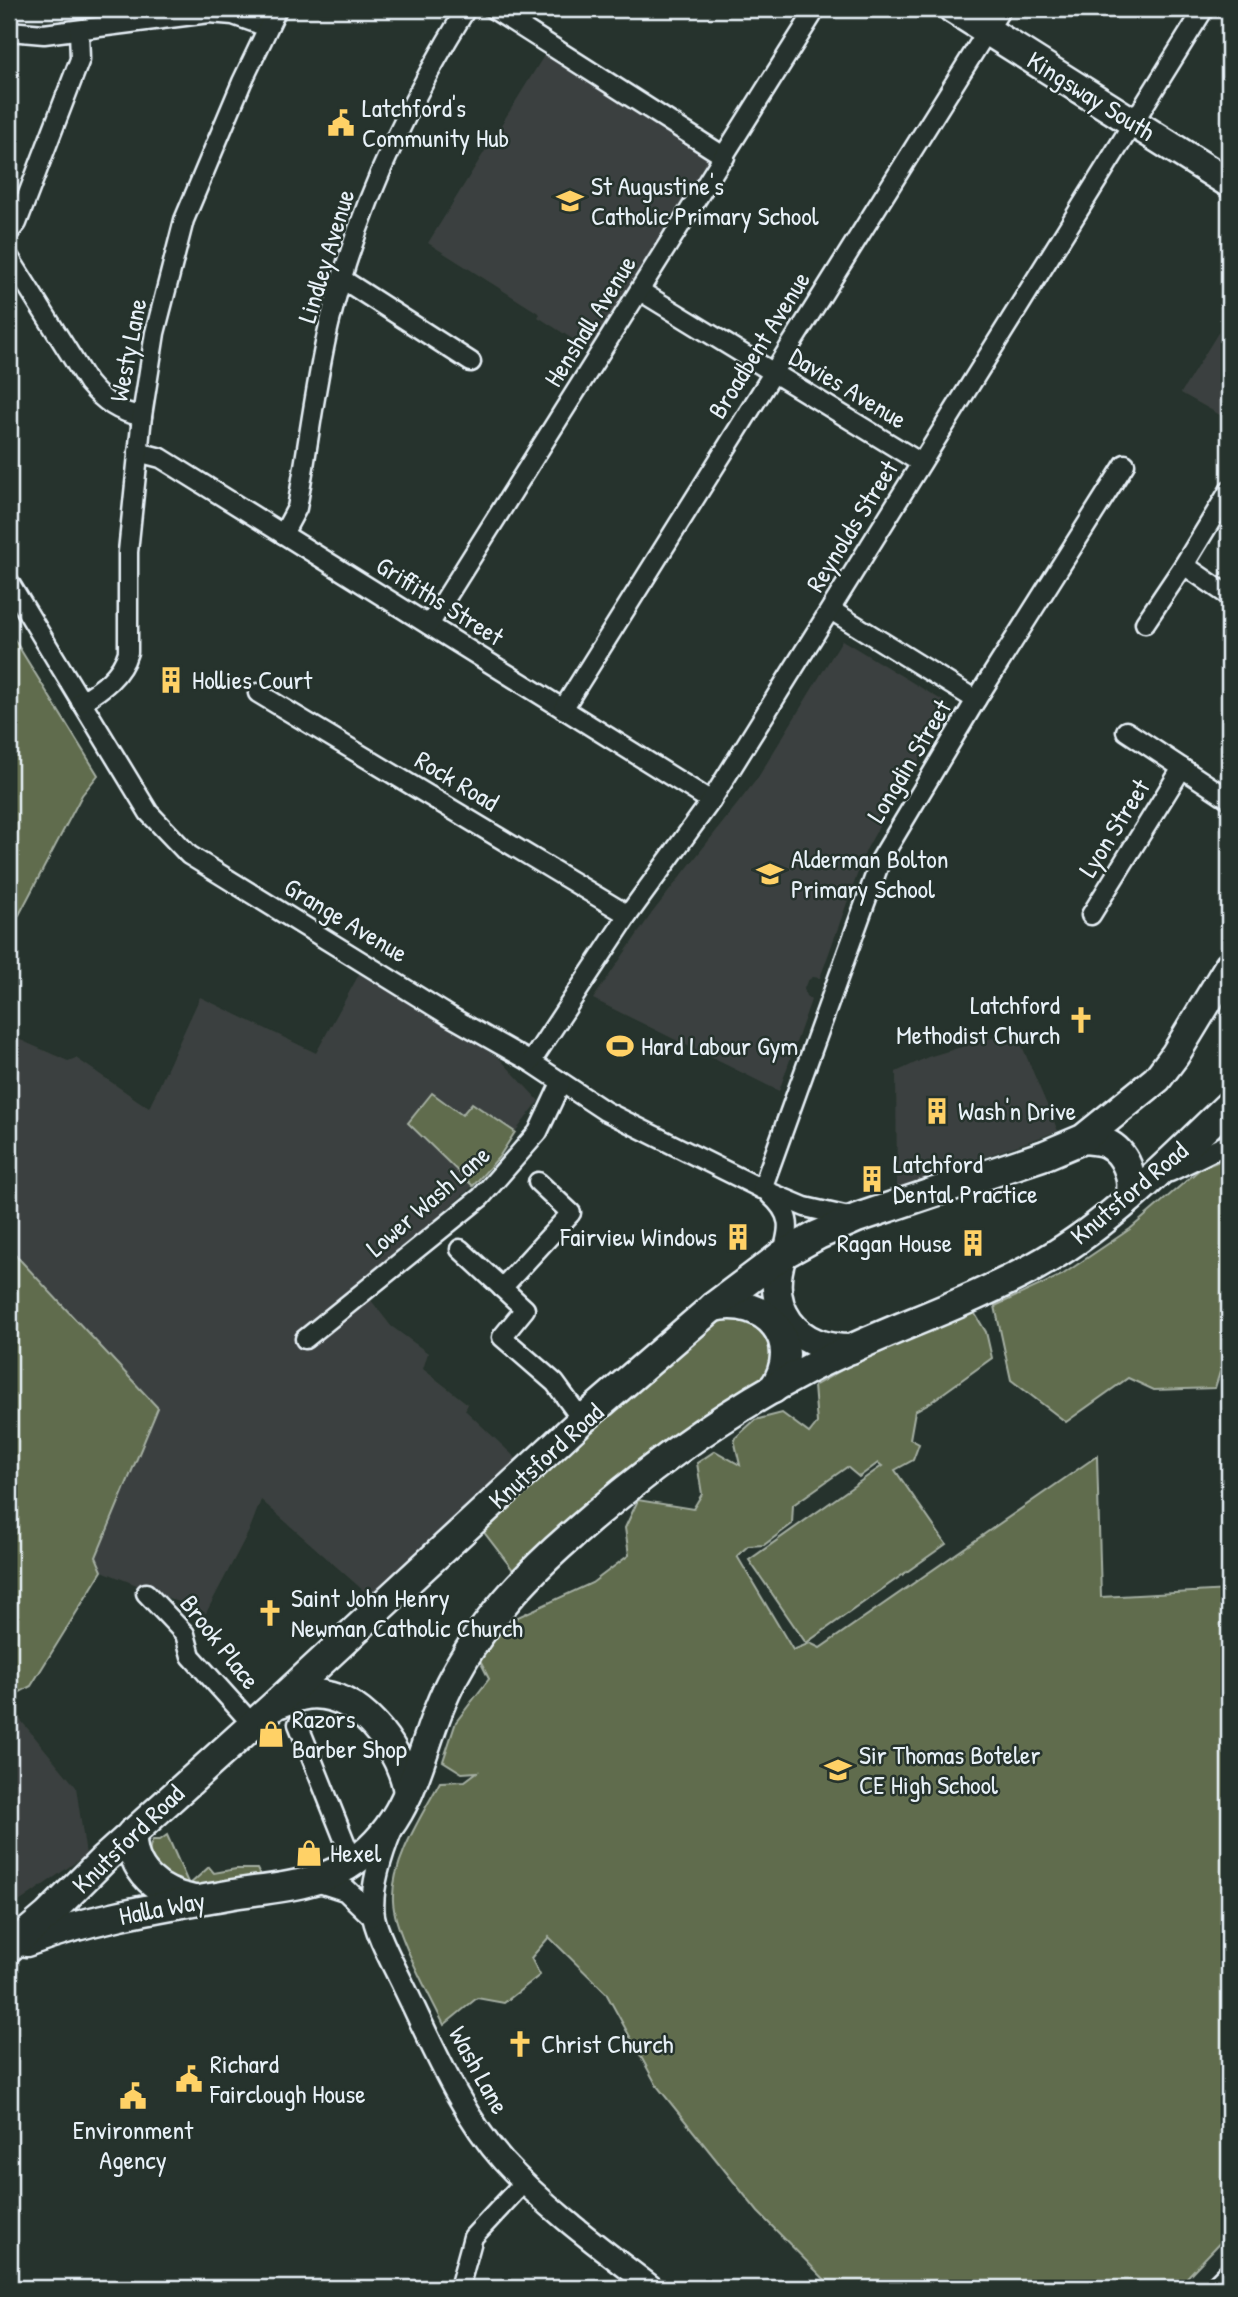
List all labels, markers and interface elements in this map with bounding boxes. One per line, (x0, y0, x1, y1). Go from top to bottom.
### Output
street label: Kingsway South (1021, 42, 1162, 149)
place label: Latchford's Community Hub (362, 90, 509, 155)
public building icon: Latchford's Community Hub (326, 108, 356, 138)
place label: St Augustine's Catholic Primary School (591, 168, 819, 233)
street label: Lindley Avenue (289, 185, 362, 327)
school or university icon: St Augustine's Catholic Primary School (555, 186, 585, 216)
street label: Henshall Avenue (535, 248, 644, 393)
street label: Broadbent Avenue (699, 264, 818, 425)
street label: Westy Lane (100, 295, 155, 404)
street label: Davies Avenue (783, 339, 913, 436)
street label: Reynolds Street (797, 452, 906, 598)
street label: Griffiths Street (370, 548, 512, 654)
place label: Hollies Court (192, 662, 313, 697)
building icon: Hollies Court (156, 665, 186, 695)
street label: Longdin Street (858, 692, 960, 829)
street label: Rock Road (409, 742, 506, 819)
street label: Lyon Street (1070, 771, 1158, 883)
place label: Alderman Bolton Primary School (791, 841, 948, 906)
school or university icon: Alderman Bolton Primary School (755, 859, 785, 889)
street label: Grange Avenue (278, 869, 415, 970)
place label: Latchford Methodist Church (896, 987, 1060, 1052)
church icon: Latchford Methodist Church (1066, 1005, 1096, 1035)
place label: Hard Labour Gym (641, 1028, 798, 1063)
sports icon: Hard Labour Gym (605, 1031, 635, 1061)
place label: Wash'n Drive (958, 1093, 1076, 1128)
building icon: Wash'n Drive (922, 1096, 952, 1126)
street label: Knutsford Road (1063, 1133, 1195, 1252)
street label: Lower Wash Lane (358, 1137, 497, 1264)
place label: Latchford Dental Practice (893, 1146, 1037, 1211)
building icon: Latchford Dental Practice (857, 1164, 887, 1194)
place label: Fairview Windows (559, 1219, 717, 1254)
building icon: Fairview Windows (723, 1222, 753, 1252)
place label: Ragan House (837, 1225, 952, 1260)
building icon: Ragan House (958, 1228, 988, 1258)
street label: Knutsford Road (481, 1395, 611, 1517)
place label: Saint John Henry Newman Catholic Church (291, 1580, 523, 1645)
street label: Brook Place (172, 1587, 268, 1696)
church icon: Saint John Henry Newman Catholic Church (255, 1598, 285, 1628)
place label: Razors Barber Shop (292, 1701, 407, 1766)
shop icon: Razors Barber Shop (256, 1719, 286, 1749)
place label: Sir Thomas Boteler CE High School (859, 1737, 1040, 1802)
school or university icon: Sir Thomas Boteler CE High School (823, 1755, 853, 1785)
street label: Knutsford Road (64, 1776, 191, 1901)
place label: Hexel (330, 1835, 382, 1870)
shop icon: Hexel (294, 1838, 324, 1868)
street label: Halla Way (116, 1882, 208, 1933)
street label: Wash Lane (441, 2020, 518, 2120)
place label: Christ Church (541, 2026, 674, 2061)
church icon: Christ Church (505, 2029, 535, 2059)
place label: Richard Fairclough House (209, 2046, 366, 2111)
public building icon: Richard Fairclough House (174, 2064, 204, 2094)
public building icon: Environment Agency (118, 2081, 148, 2111)
place label: Environment Agency (73, 2112, 194, 2177)

